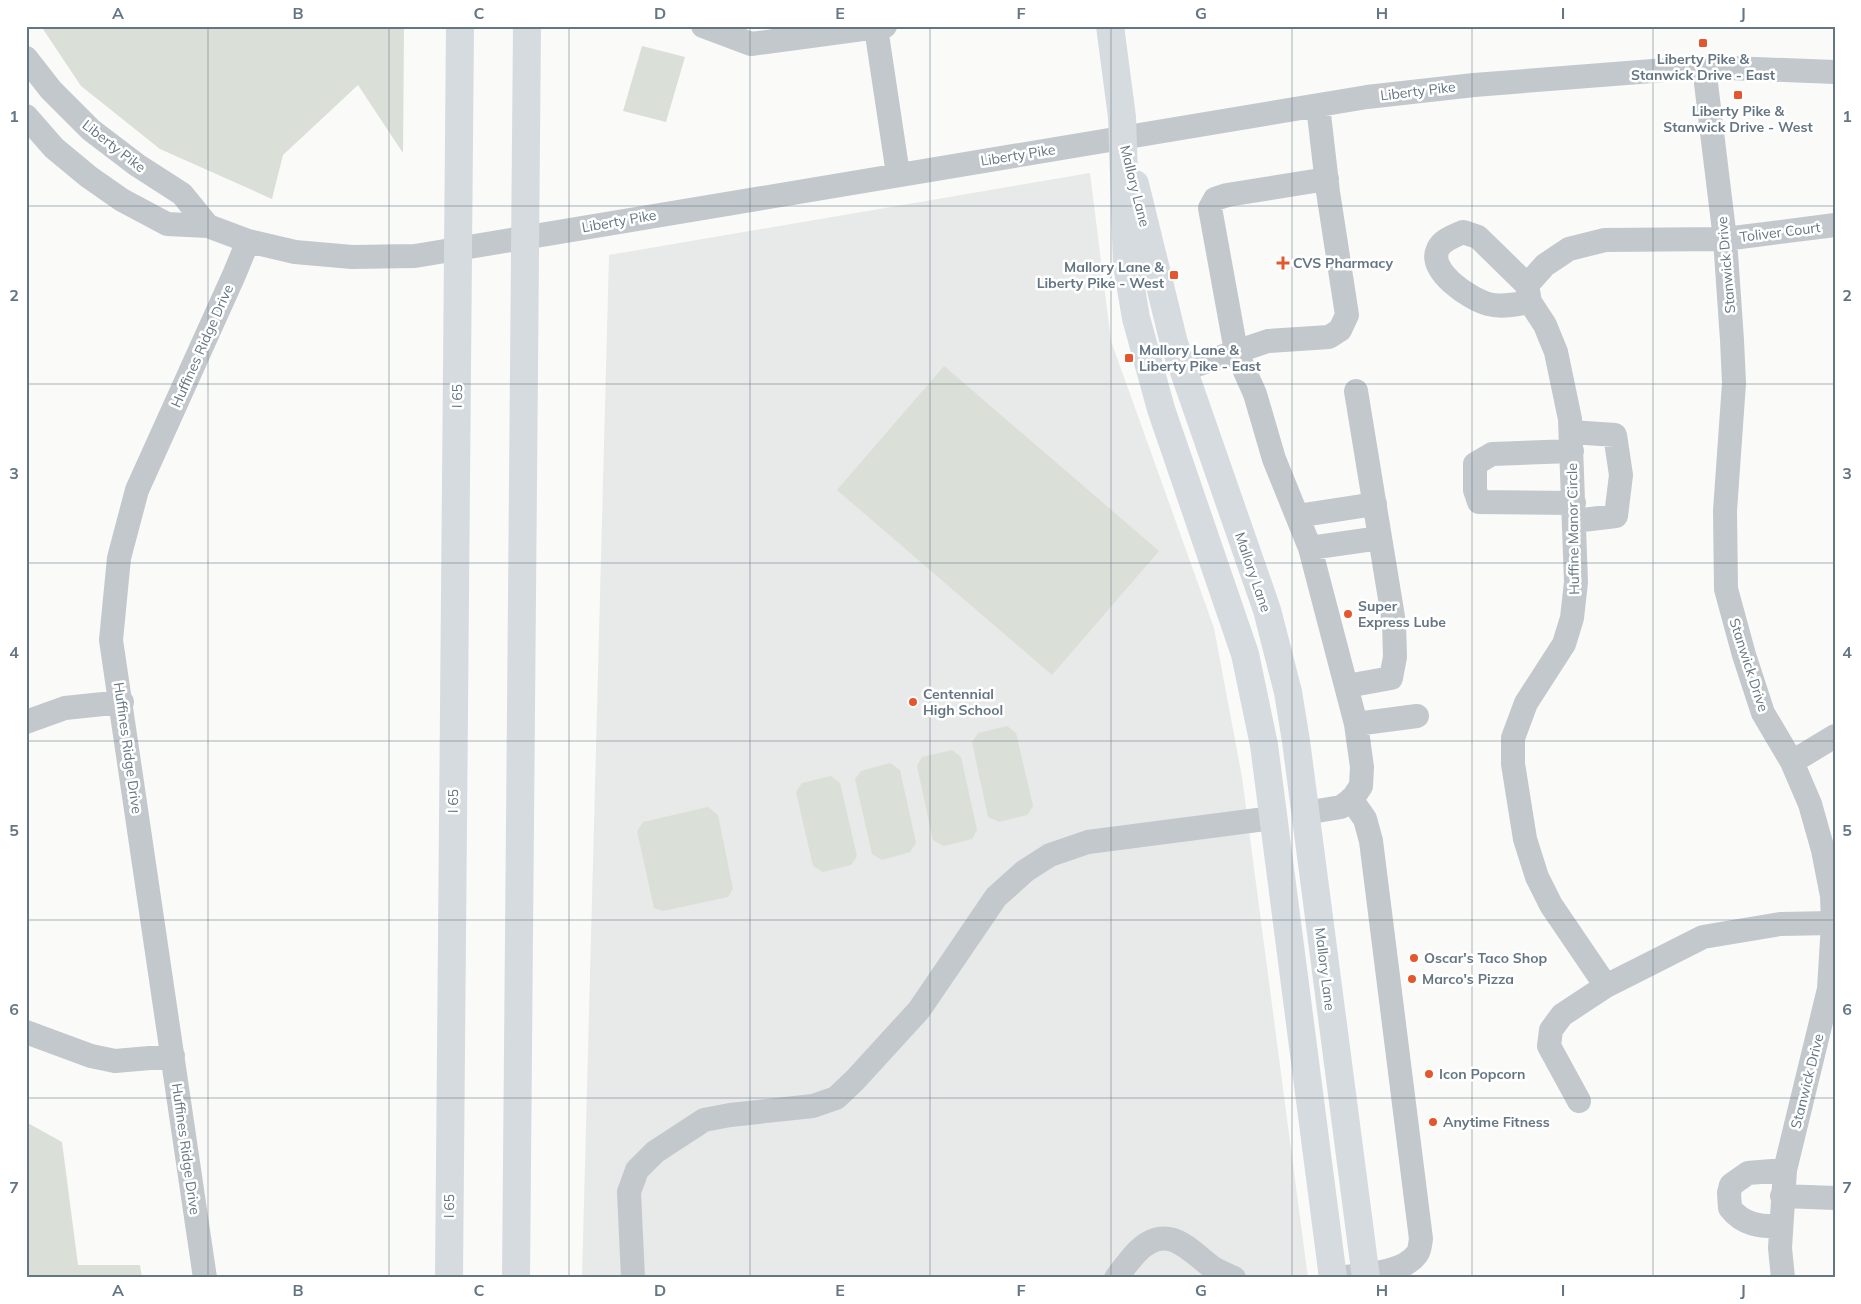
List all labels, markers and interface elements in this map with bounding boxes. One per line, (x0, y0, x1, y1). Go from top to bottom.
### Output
text: A (112, 3, 124, 23)
text: B (292, 3, 304, 23)
text: C (474, 3, 485, 23)
text: D (654, 3, 666, 23)
text: E (835, 3, 845, 23)
text: F (1016, 3, 1026, 23)
text: G (1195, 3, 1207, 23)
text: H (1376, 3, 1388, 23)
text: I (1561, 3, 1565, 23)
text: J (1740, 3, 1746, 23)
marker: Liberty Pike & Stanwick Drive - East (1697, 37, 1709, 49)
place label: Liberty Pike & Stanwick Drive - East (1631, 50, 1776, 84)
street label: Liberty Pike (1379, 77, 1457, 105)
marker: Liberty Pike & Stanwick Drive - West (1732, 89, 1744, 101)
place label: Liberty Pike & Stanwick Drive - West (1663, 102, 1813, 136)
text: 1 (9, 106, 19, 126)
text: 1 (1842, 106, 1852, 126)
street label: Liberty Pike (79, 116, 149, 176)
street label: Liberty Pike (979, 140, 1057, 170)
street label: Mallory Lane (1116, 143, 1154, 229)
street label: Liberty Pike (580, 206, 658, 236)
street label: Stanwick Drive (1713, 216, 1739, 314)
street label: Toliver Court (1739, 218, 1822, 246)
place label: CVS Pharmacy (1293, 254, 1393, 272)
marker: CVS Pharmacy (1277, 257, 1289, 269)
place label: Mallory Lane & Liberty Pike - West (1037, 258, 1165, 292)
marker: Mallory Lane & Liberty Pike - West (1168, 269, 1180, 281)
street label: Huffines Ridge Drive (167, 282, 237, 410)
text: 2 (9, 285, 19, 305)
text: 2 (1842, 285, 1852, 305)
place label: Mallory Lane & Liberty Pike - East (1139, 341, 1262, 375)
marker: Mallory Lane & Liberty Pike - East (1123, 352, 1135, 364)
street label: I 65 (448, 384, 466, 408)
text: 3 (9, 463, 19, 483)
street label: Huffine Manor Circle (1563, 463, 1583, 595)
text: 3 (1842, 463, 1852, 483)
street label: Mallory Lane (1231, 530, 1275, 614)
place label: Super Express Lube (1358, 597, 1446, 631)
marker: Super Express Lube (1342, 608, 1354, 620)
street label: Stanwick Drive (1725, 616, 1773, 714)
text: 4 (9, 642, 19, 662)
text: 4 (1842, 642, 1852, 662)
street label: Huffines Ridge Drive (110, 681, 146, 815)
place label: Centennial High School (923, 685, 1003, 719)
marker: Centennial High School (907, 696, 919, 708)
street label: I 65 (444, 789, 462, 813)
text: 5 (9, 820, 19, 840)
text: 5 (1842, 820, 1852, 840)
street label: Mallory Lane (1311, 926, 1339, 1012)
place label: Oscar's Taco Shop (1424, 949, 1548, 967)
marker: Oscar's Taco Shop (1408, 952, 1420, 964)
place label: Marco's Pizza (1422, 970, 1514, 988)
marker: Marco's Pizza (1406, 973, 1418, 985)
text: 6 (9, 999, 19, 1019)
text: 6 (1842, 999, 1852, 1019)
street label: Stanwick Drive (1787, 1032, 1827, 1130)
place label: Icon Popcorn (1439, 1065, 1526, 1083)
marker: Icon Popcorn (1423, 1068, 1435, 1080)
street label: Huffines Ridge Drive (168, 1082, 204, 1216)
place label: Anytime Fitness (1443, 1113, 1550, 1131)
marker: Anytime Fitness (1427, 1116, 1439, 1128)
text: 7 (9, 1177, 19, 1197)
text: 7 (1842, 1177, 1852, 1197)
street label: I 65 (440, 1194, 458, 1218)
text: A (112, 1280, 124, 1300)
text: B (292, 1280, 304, 1300)
text: C (474, 1280, 485, 1300)
text: D (654, 1280, 666, 1300)
text: E (835, 1280, 845, 1300)
text: F (1016, 1280, 1026, 1300)
text: G (1195, 1280, 1207, 1300)
text: H (1376, 1280, 1388, 1300)
text: I (1561, 1280, 1565, 1300)
text: J (1740, 1280, 1746, 1300)

